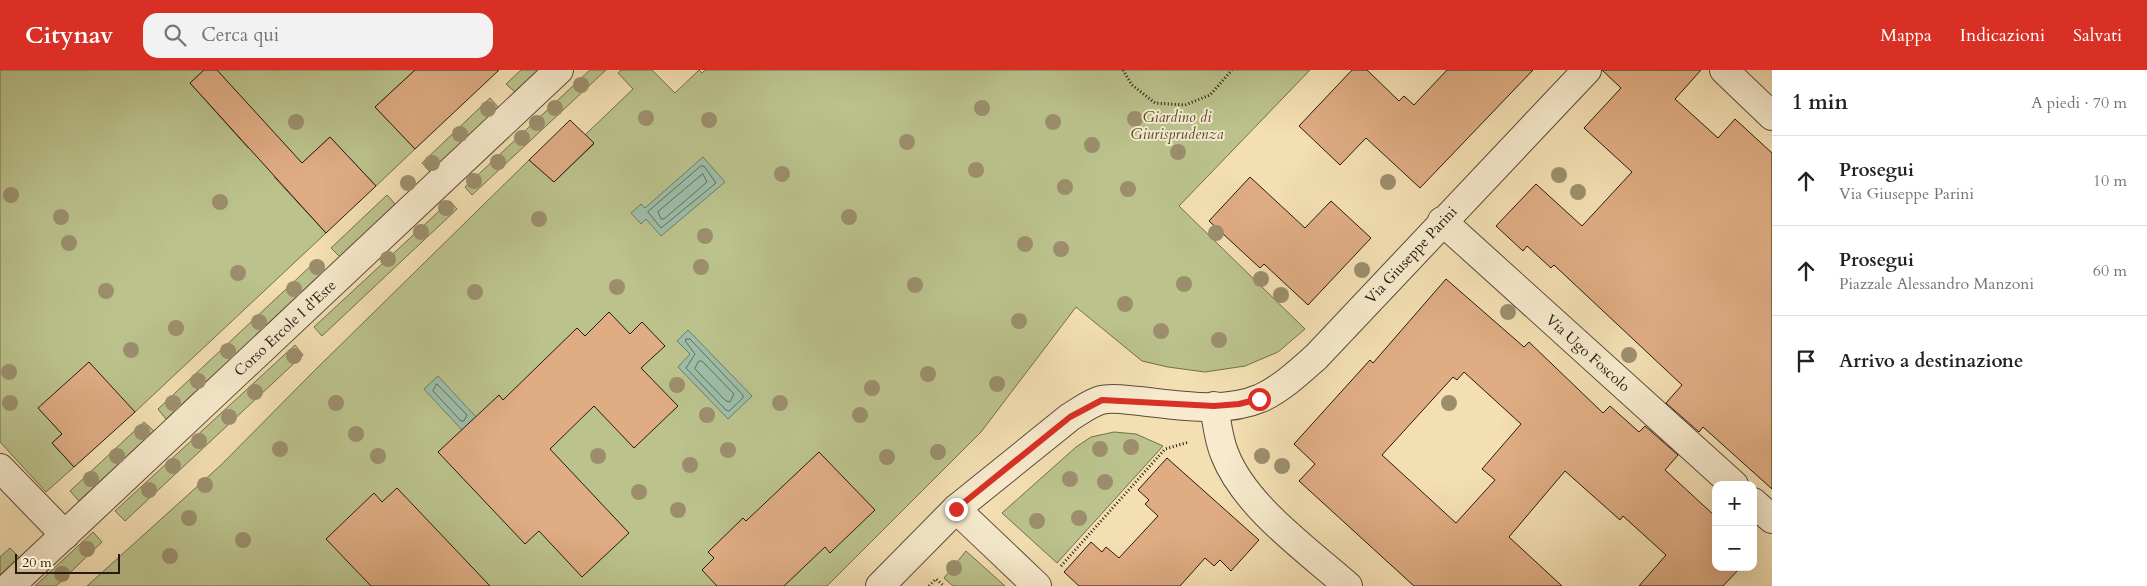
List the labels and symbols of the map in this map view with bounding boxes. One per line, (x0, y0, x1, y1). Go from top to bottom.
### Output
park label: Giardino di Giurisprudenza (1131, 107, 1224, 144)
street label: Via Giuseppe Parini (1361, 202, 1461, 308)
street label: Corso Ercole I d'Este (230, 275, 341, 381)
street label: Via Ugo Foscolo (1542, 310, 1634, 396)
route start (1248, 388, 1271, 411)
route end (945, 498, 968, 521)
scale bar (15, 551, 120, 574)

